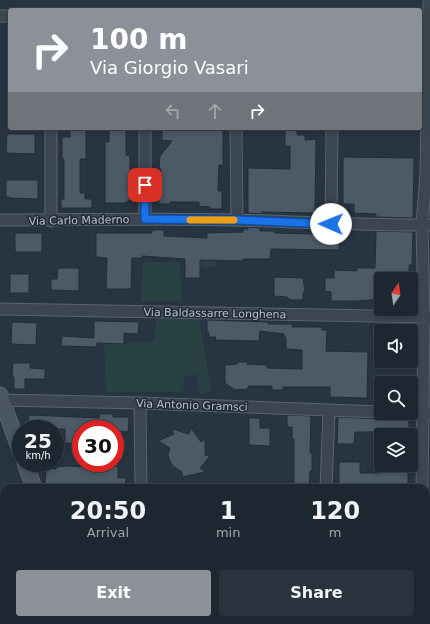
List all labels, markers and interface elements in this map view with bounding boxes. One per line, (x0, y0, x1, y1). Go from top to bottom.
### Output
text: 100 m (90, 23, 187, 56)
icon: right (24, 24, 76, 76)
text: Via Giorgio Vasari (90, 57, 249, 78)
icon: left (162, 100, 184, 122)
icon: ahead (204, 100, 226, 122)
icon: right (246, 100, 268, 122)
pin (128, 168, 162, 202)
icon: arrive (134, 174, 156, 196)
position arrow (310, 203, 352, 245)
street label: Via Carlo Maderno (28, 213, 130, 228)
north arrow (374, 272, 418, 316)
map controls (374, 272, 418, 472)
street label: Via Baldassarre Longhena (143, 306, 286, 321)
button: sound (374, 324, 418, 368)
button: search (374, 376, 418, 420)
street label: Via Antonio Gramsci (136, 397, 248, 414)
speed limit sign: 30 (72, 420, 124, 472)
button: layers (374, 428, 418, 472)
text: 25 (24, 429, 52, 453)
text: km/h (25, 450, 51, 461)
text: 20:50 (70, 497, 146, 525)
text: 1 (220, 497, 236, 525)
text: 120 (310, 497, 360, 525)
text: Arrival (87, 525, 129, 540)
text: min (216, 525, 240, 540)
text: m (329, 525, 342, 540)
button: Exit (16, 570, 211, 616)
button: Share (219, 570, 414, 616)

